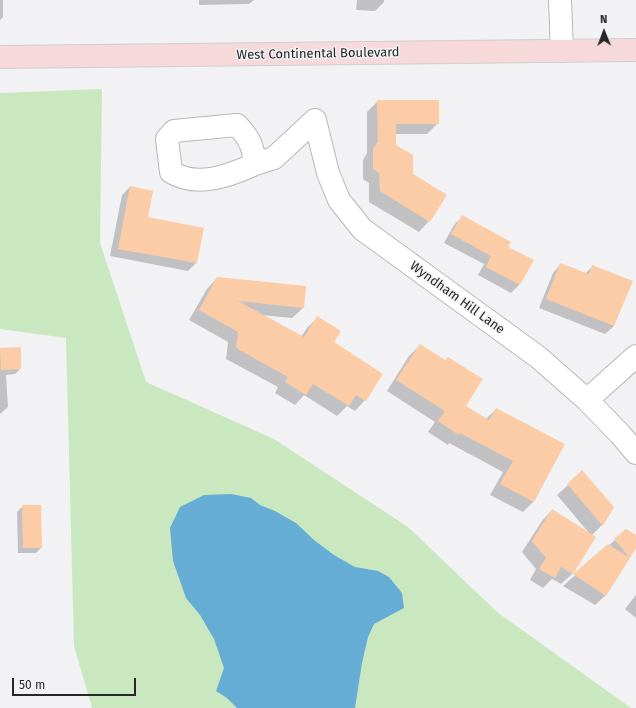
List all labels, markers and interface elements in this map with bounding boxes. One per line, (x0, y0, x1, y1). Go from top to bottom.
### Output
north arrow (584, 12, 624, 52)
text: N (600, 13, 608, 26)
street label: West Continental Boulevard (236, 45, 400, 63)
street label: Wyndham Hill Lane (407, 258, 507, 338)
scale bar (14, 670, 138, 696)
text: 50 m (19, 678, 45, 692)

